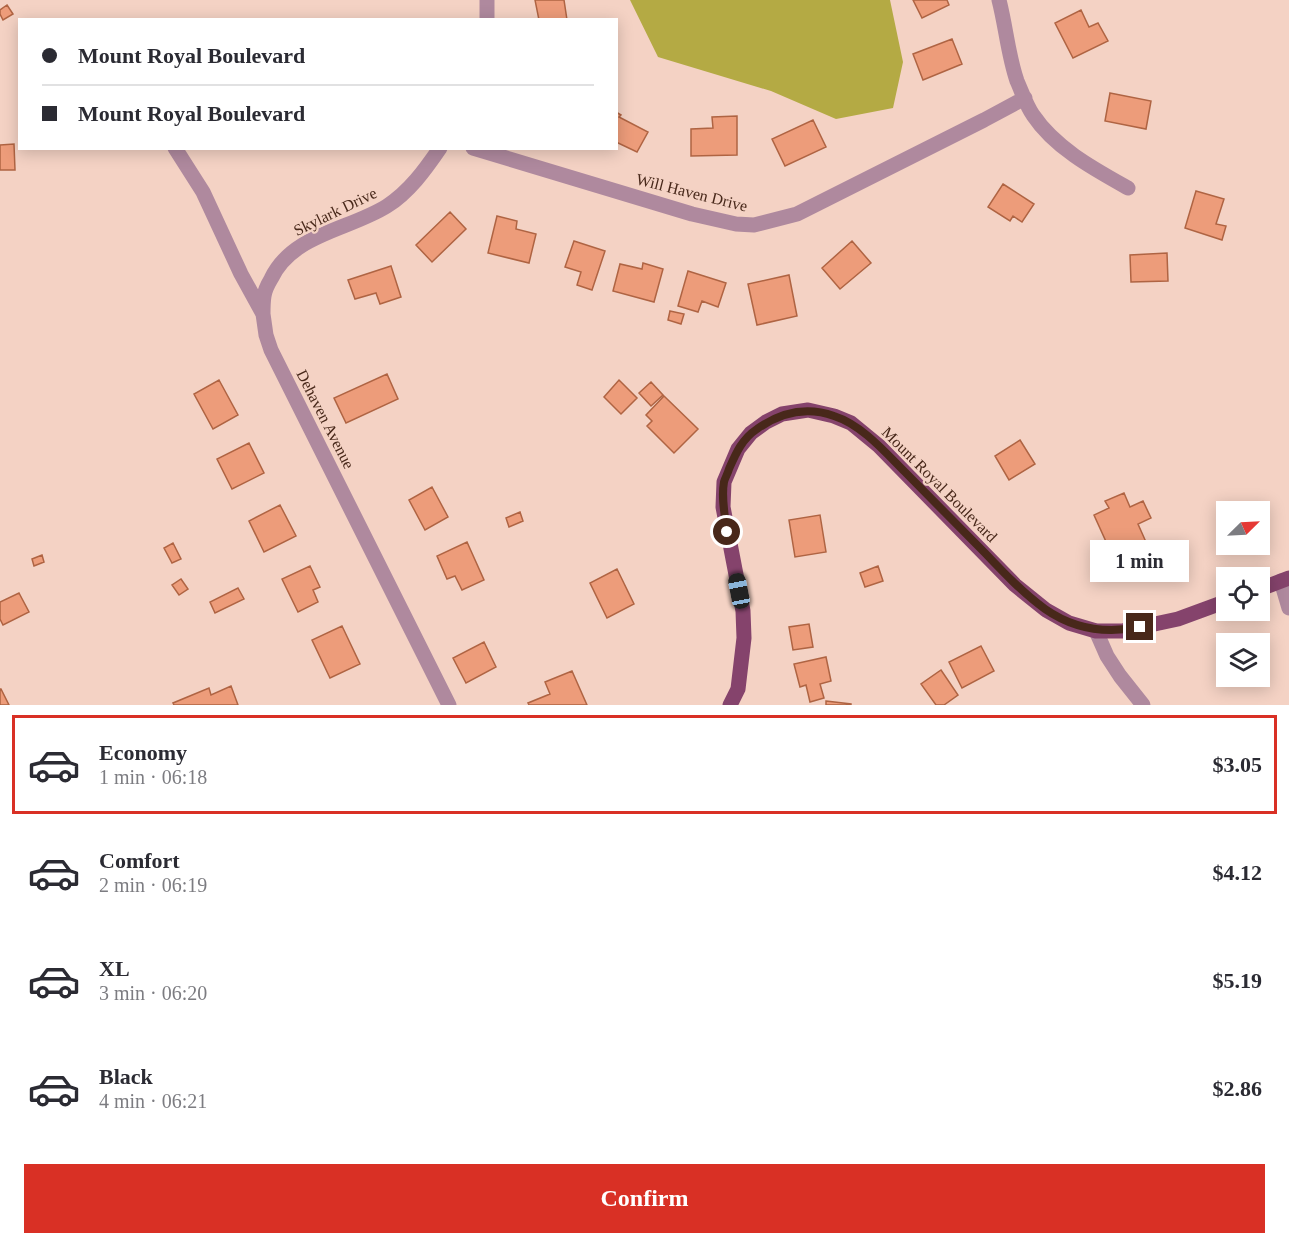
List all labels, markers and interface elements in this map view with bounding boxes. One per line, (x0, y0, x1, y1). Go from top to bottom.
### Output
text: Mount Royal Boulevard (78, 43, 305, 68)
text: Mount Royal Boulevard (78, 101, 305, 126)
street label: Will Haven Drive (635, 170, 749, 215)
street label: Skylark Drive (291, 184, 380, 240)
street label: Dehaven Avenue (293, 367, 358, 471)
street label: Mount Royal Boulevard (878, 423, 1001, 546)
north arrow (1216, 501, 1270, 555)
map controls (1216, 501, 1270, 687)
route start (713, 518, 740, 545)
callout: 1 min (1090, 540, 1190, 582)
text: 1 min (1115, 550, 1164, 572)
button: locate (1216, 567, 1270, 621)
car (727, 572, 751, 610)
route end (1126, 613, 1153, 640)
button: layers (1216, 633, 1270, 687)
icon: car (27, 738, 81, 792)
text: Economy (99, 740, 187, 765)
text: $3.05 (1213, 752, 1262, 777)
text: 1 min · 06:18 (99, 766, 207, 788)
icon: car (27, 846, 81, 900)
text: Comfort (99, 848, 180, 873)
text: $4.12 (1213, 860, 1262, 885)
text: 2 min · 06:19 (99, 874, 207, 896)
icon: car (27, 954, 81, 1008)
text: XL (99, 956, 130, 981)
text: $5.19 (1213, 968, 1262, 993)
text: 3 min · 06:20 (99, 982, 207, 1004)
icon: car (27, 1062, 81, 1116)
text: Black (99, 1064, 153, 1089)
text: $2.86 (1213, 1076, 1262, 1101)
text: 4 min · 06:21 (99, 1090, 207, 1112)
button: Confirm (24, 1164, 1265, 1233)

